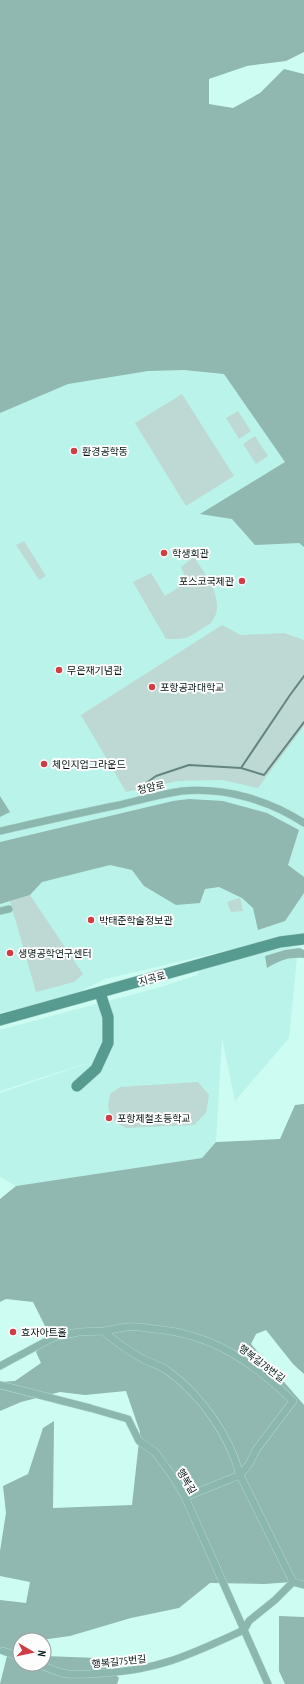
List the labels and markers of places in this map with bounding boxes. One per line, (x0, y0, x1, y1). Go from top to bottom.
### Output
place label: 환경공학동 (82, 445, 128, 458)
marker: 환경공학동 (69, 446, 79, 456)
place label: 학생회관 (172, 547, 210, 560)
marker: 학생회관 (159, 548, 169, 558)
place label: 포스코국제관 (179, 575, 235, 588)
marker: 포스코국제관 (237, 576, 247, 586)
place label: 무은재기념관 (67, 664, 123, 677)
marker: 무은재기념관 (54, 665, 64, 675)
place label: 포항공과대학교 (160, 681, 224, 694)
marker: 포항공과대학교 (147, 682, 157, 692)
place label: 체인지업그라운드 (52, 758, 126, 771)
marker: 체인지업그라운드 (39, 759, 49, 769)
place label: 박태준학술정보관 (99, 914, 173, 927)
marker: 박태준학술정보관 (86, 915, 96, 925)
place label: 생명공학연구센터 (18, 947, 92, 960)
marker: 생명공학연구센터 (5, 948, 15, 958)
place label: 포항제철초등학교 (117, 1112, 191, 1125)
marker: 포항제철초등학교 (104, 1113, 114, 1123)
place label: 효자아트홀 (21, 1326, 67, 1339)
marker: 효자아트홀 (8, 1327, 18, 1337)

